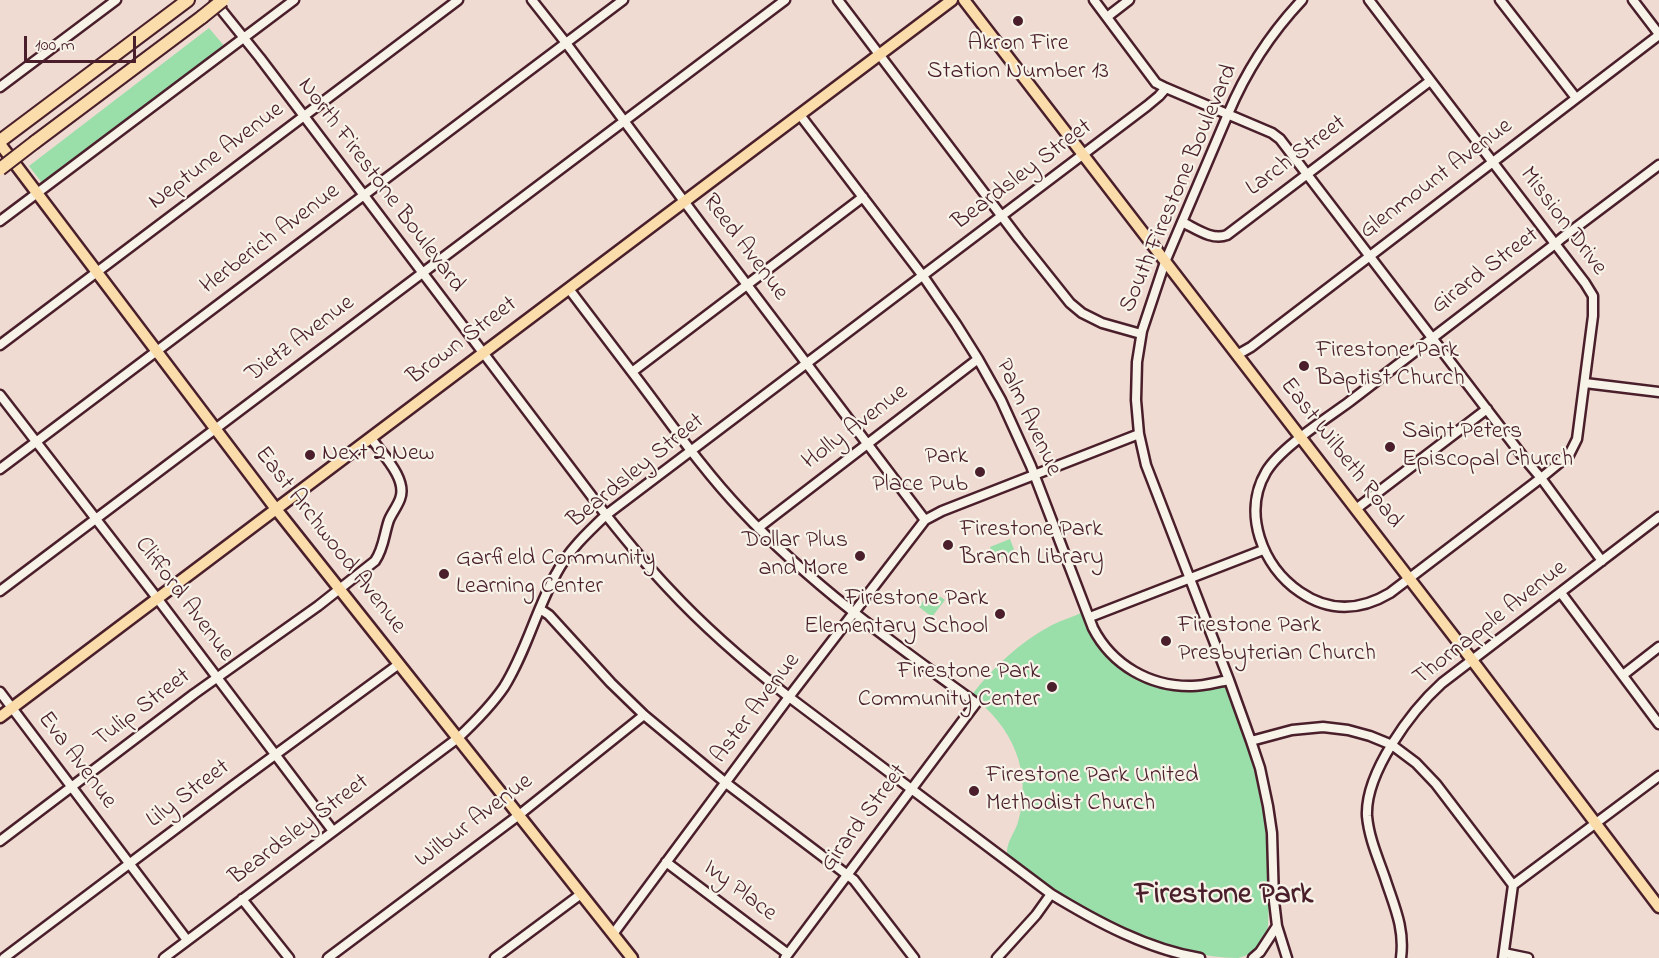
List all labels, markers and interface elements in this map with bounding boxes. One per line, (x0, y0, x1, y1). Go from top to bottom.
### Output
marker: Akron Fire Station Number 13 (1011, 14, 1025, 28)
scale bar (27, 24, 140, 62)
place label: Akron Fire Station Number 13 (927, 31, 1109, 87)
text: 100 m (35, 33, 75, 59)
street label: South Firestone Boulevard (1115, 61, 1245, 317)
street label: North Firestone Boulevard (290, 73, 470, 299)
street label: Neptune Avenue (144, 97, 290, 217)
street label: Larch Street (1241, 110, 1353, 204)
street label: Glenmount Avenue (1355, 113, 1519, 247)
street label: Beardsley Street (947, 114, 1099, 238)
street label: Mission Drive (1512, 162, 1612, 282)
street label: Herberich Avenue (196, 178, 346, 302)
street label: Reed Avenue (695, 189, 793, 307)
street label: Girard Street (1427, 222, 1545, 322)
street label: Dietz Avenue (241, 290, 361, 390)
street label: Brown Street (402, 291, 524, 393)
place label: Firestone Park Baptist Church (1316, 338, 1465, 394)
street label: Palm Avenue (987, 355, 1067, 481)
marker: Firestone Park Baptist Church (1297, 359, 1311, 373)
street label: East Wilbeth Road (1272, 373, 1408, 535)
street label: Holly Avenue (797, 379, 915, 477)
street label: Beardsley Street (563, 408, 711, 536)
place label: Saint Peters Episcopal Church (1402, 419, 1573, 475)
marker: Saint Peters Episcopal Church (1383, 440, 1397, 454)
place label: Next 2 New (322, 441, 434, 469)
street label: East Archwood Avenue (247, 442, 411, 640)
place label: Park Place Pub (872, 444, 968, 500)
marker: Next 2 New (303, 448, 317, 462)
marker: Park Place Pub (973, 465, 987, 479)
place label: Firestone Park Branch Library (960, 517, 1103, 573)
place label: Dollar Plus and More (742, 528, 848, 584)
street label: Clifford Avenue (127, 532, 239, 668)
marker: Firestone Park Branch Library (941, 538, 955, 552)
place label: Garfield Community Learning Center (456, 546, 655, 602)
marker: Dollar Plus and More (853, 549, 867, 563)
street label: Thornapple Avenue (1408, 555, 1574, 693)
marker: Garfield Community Learning Center (437, 567, 451, 581)
place label: Firestone Park Elementary School (804, 586, 988, 642)
marker: Firestone Park Elementary School (993, 607, 1007, 621)
place label: Firestone Park Presbyterian Church (1178, 613, 1376, 669)
marker: Firestone Park Presbyterian Church (1159, 634, 1173, 648)
street label: Aster Avenue (706, 648, 808, 770)
place label: Firestone Park Community Center (858, 659, 1040, 715)
street label: Tulip Street (89, 663, 197, 755)
marker: Firestone Park Community Center (1045, 680, 1059, 694)
street label: Eva Avenue (30, 707, 122, 815)
street label: Lily Street (142, 754, 236, 836)
street label: Girard Street (815, 760, 915, 878)
place label: Firestone Park United Methodist Church (986, 763, 1198, 819)
street label: Wilbur Avenue (411, 768, 539, 876)
street label: Beardsley Street (224, 769, 376, 893)
marker: Firestone Park United Methodist Church (967, 784, 981, 798)
street label: Ivy Place (696, 855, 782, 929)
district label: Firestone Park (1135, 879, 1313, 915)

